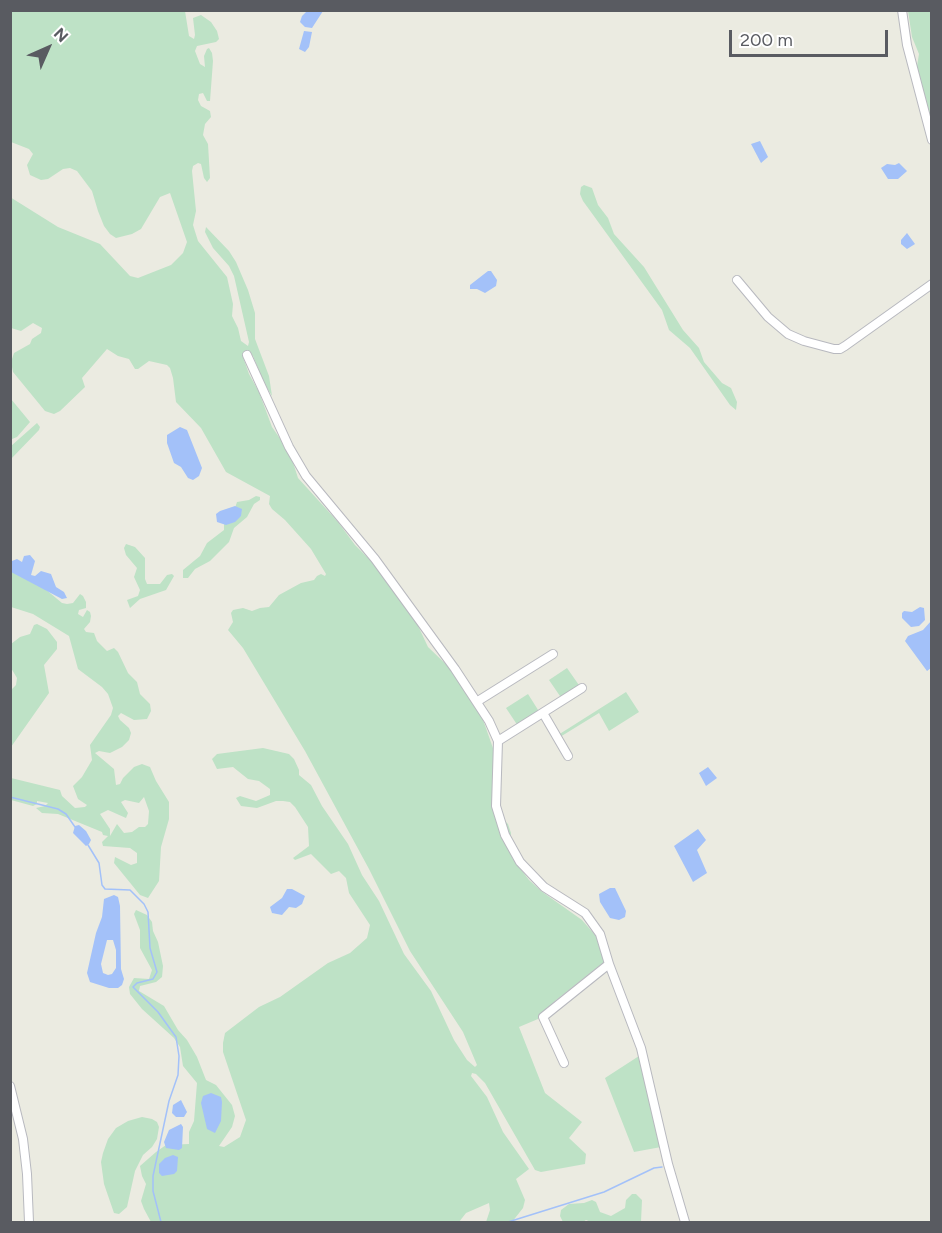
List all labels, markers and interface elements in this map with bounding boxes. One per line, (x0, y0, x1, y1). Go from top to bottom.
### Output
north arrow (18, 18, 78, 78)
scale bar (732, 18, 891, 56)
text: N (50, 24, 72, 46)
text: 200 m (740, 29, 793, 51)

